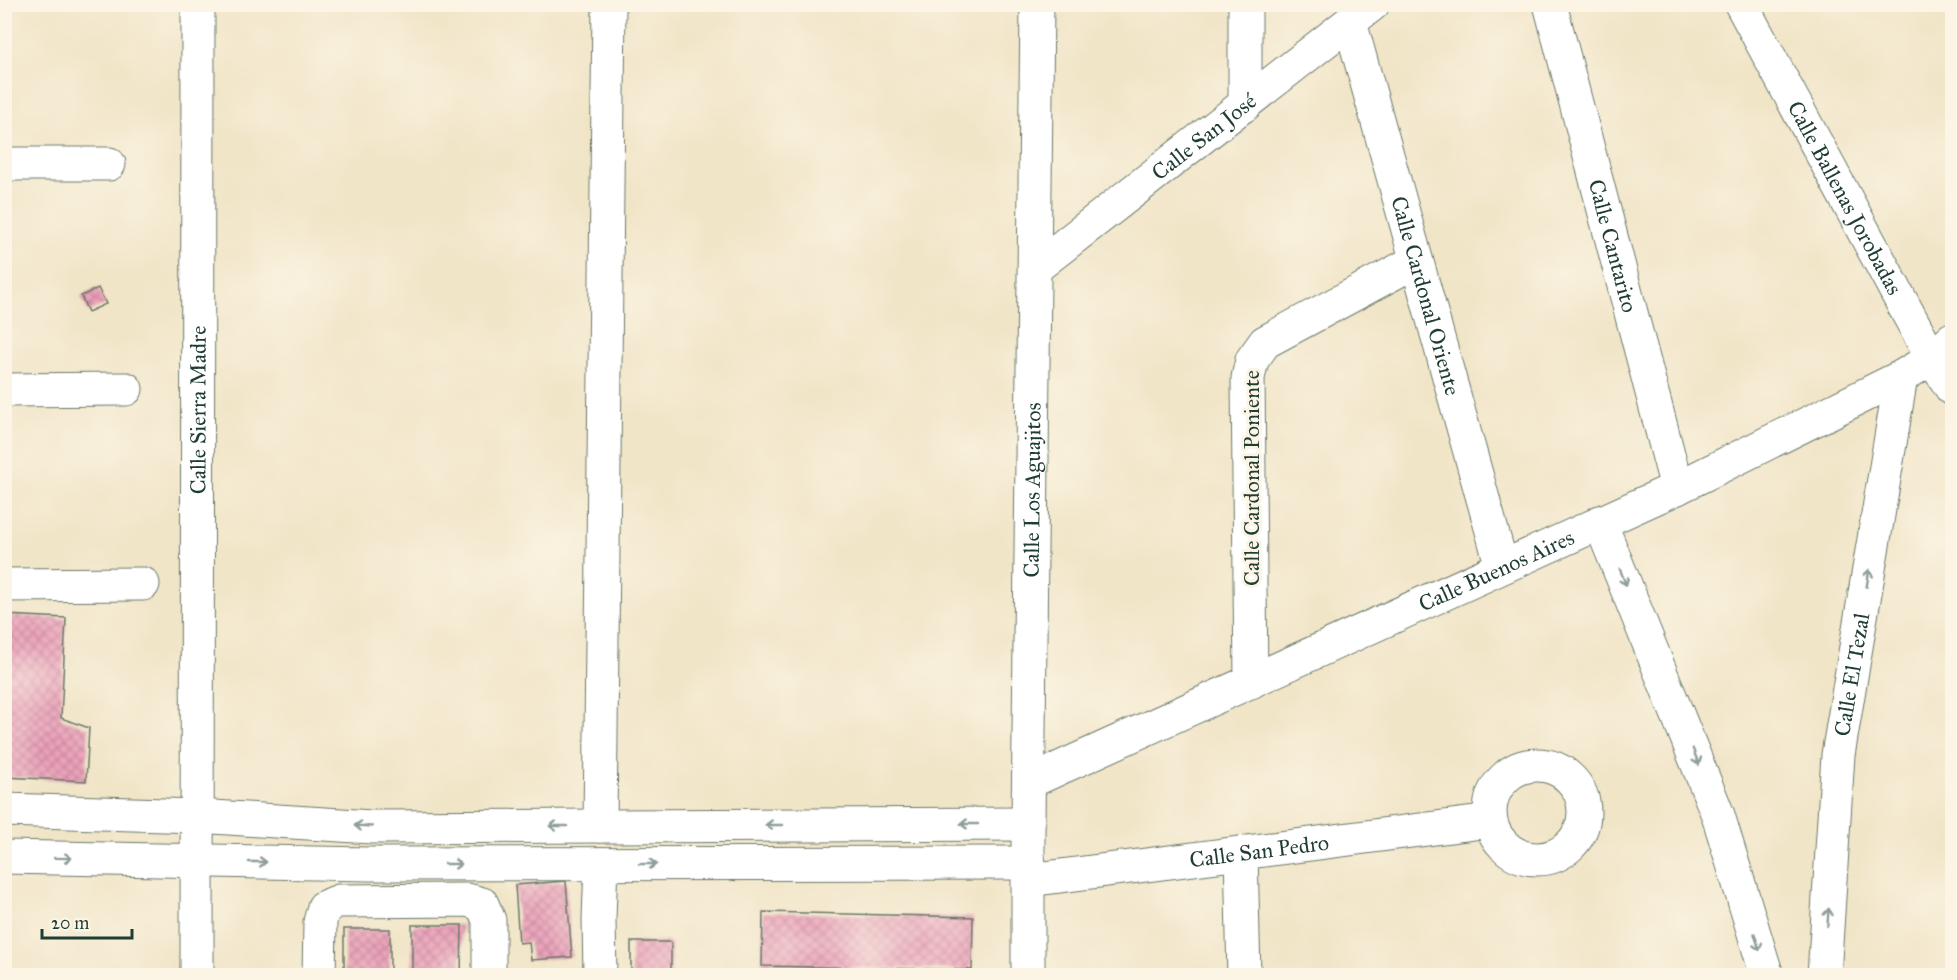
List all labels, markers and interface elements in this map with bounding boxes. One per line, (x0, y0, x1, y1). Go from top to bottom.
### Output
street label: Calle San José (1146, 86, 1262, 186)
street label: Calle Ballenas Jorobadas (1782, 96, 1909, 299)
street label: Calle Cantarito (1583, 176, 1644, 315)
street label: Calle Cardonal Oriente (1386, 193, 1467, 398)
street label: Calle Sierra Madre (184, 326, 211, 494)
street label: Calle Cardonal Poniente (1238, 370, 1265, 586)
street label: Calle Los Aguajitos (1017, 402, 1046, 578)
street label: Calle Buenos Aires (1414, 523, 1578, 617)
one-way arrow (1618, 567, 1629, 585)
one-way arrow (1863, 569, 1874, 588)
street label: Calle El Tezal (1828, 611, 1875, 738)
one-way arrow (1691, 747, 1702, 766)
one-way arrow (960, 818, 980, 830)
one-way arrow (765, 819, 785, 831)
one-way arrow (354, 820, 374, 831)
one-way arrow (549, 820, 569, 832)
street label: Calle San Pedro (1188, 828, 1330, 873)
one-way arrow (52, 852, 72, 864)
one-way arrow (247, 856, 267, 868)
one-way arrow (442, 858, 462, 870)
one-way arrow (637, 858, 657, 870)
scale bar (42, 902, 132, 940)
one-way arrow (1822, 908, 1833, 928)
text: 20 m (51, 912, 89, 934)
one-way arrow (1752, 932, 1763, 951)

